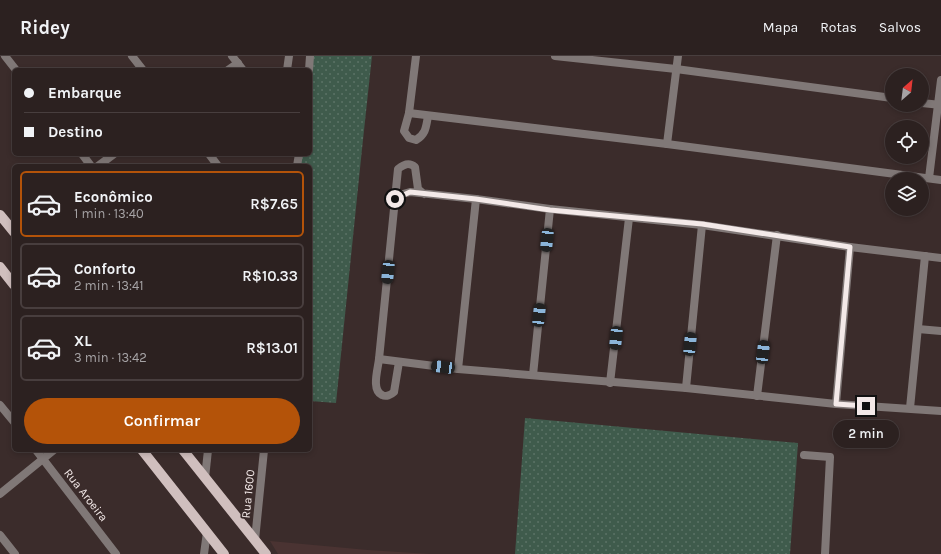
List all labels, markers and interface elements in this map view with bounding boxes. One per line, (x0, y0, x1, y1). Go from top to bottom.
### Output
text: Ridey (20, 17, 70, 39)
text: Mapa (763, 19, 798, 36)
text: Rotas (820, 19, 857, 36)
text: Salvos (879, 19, 921, 36)
north arrow (885, 68, 929, 112)
map controls (885, 68, 929, 216)
text: Embarque (48, 84, 121, 102)
button: locate (885, 120, 929, 164)
text: Destino (48, 123, 103, 141)
button: layers (885, 172, 929, 216)
icon: car (26, 186, 62, 222)
text: Econômico (74, 188, 153, 206)
route start (386, 190, 404, 208)
text: R$7.65 (250, 195, 298, 213)
text: 1 min · 13:40 (74, 206, 144, 221)
car (540, 227, 554, 253)
icon: car (26, 258, 62, 294)
car (381, 259, 395, 285)
text: Conforto (74, 260, 136, 278)
text: R$10.33 (242, 267, 298, 285)
text: 2 min · 13:41 (74, 278, 144, 293)
car (532, 302, 546, 328)
car (609, 325, 623, 351)
icon: car (26, 330, 62, 366)
car (683, 331, 697, 357)
text: XL (74, 332, 92, 350)
text: R$13.01 (246, 339, 298, 357)
car (756, 339, 770, 365)
text: 3 min · 13:42 (74, 350, 147, 365)
car (430, 360, 456, 374)
route end (857, 397, 875, 415)
button: Confirmar (24, 398, 300, 444)
callout: 2 min (833, 420, 899, 448)
text: 2 min (848, 426, 884, 441)
street label: Rua Aroeira (61, 466, 111, 524)
street label: Rua 1600 (238, 469, 258, 519)

